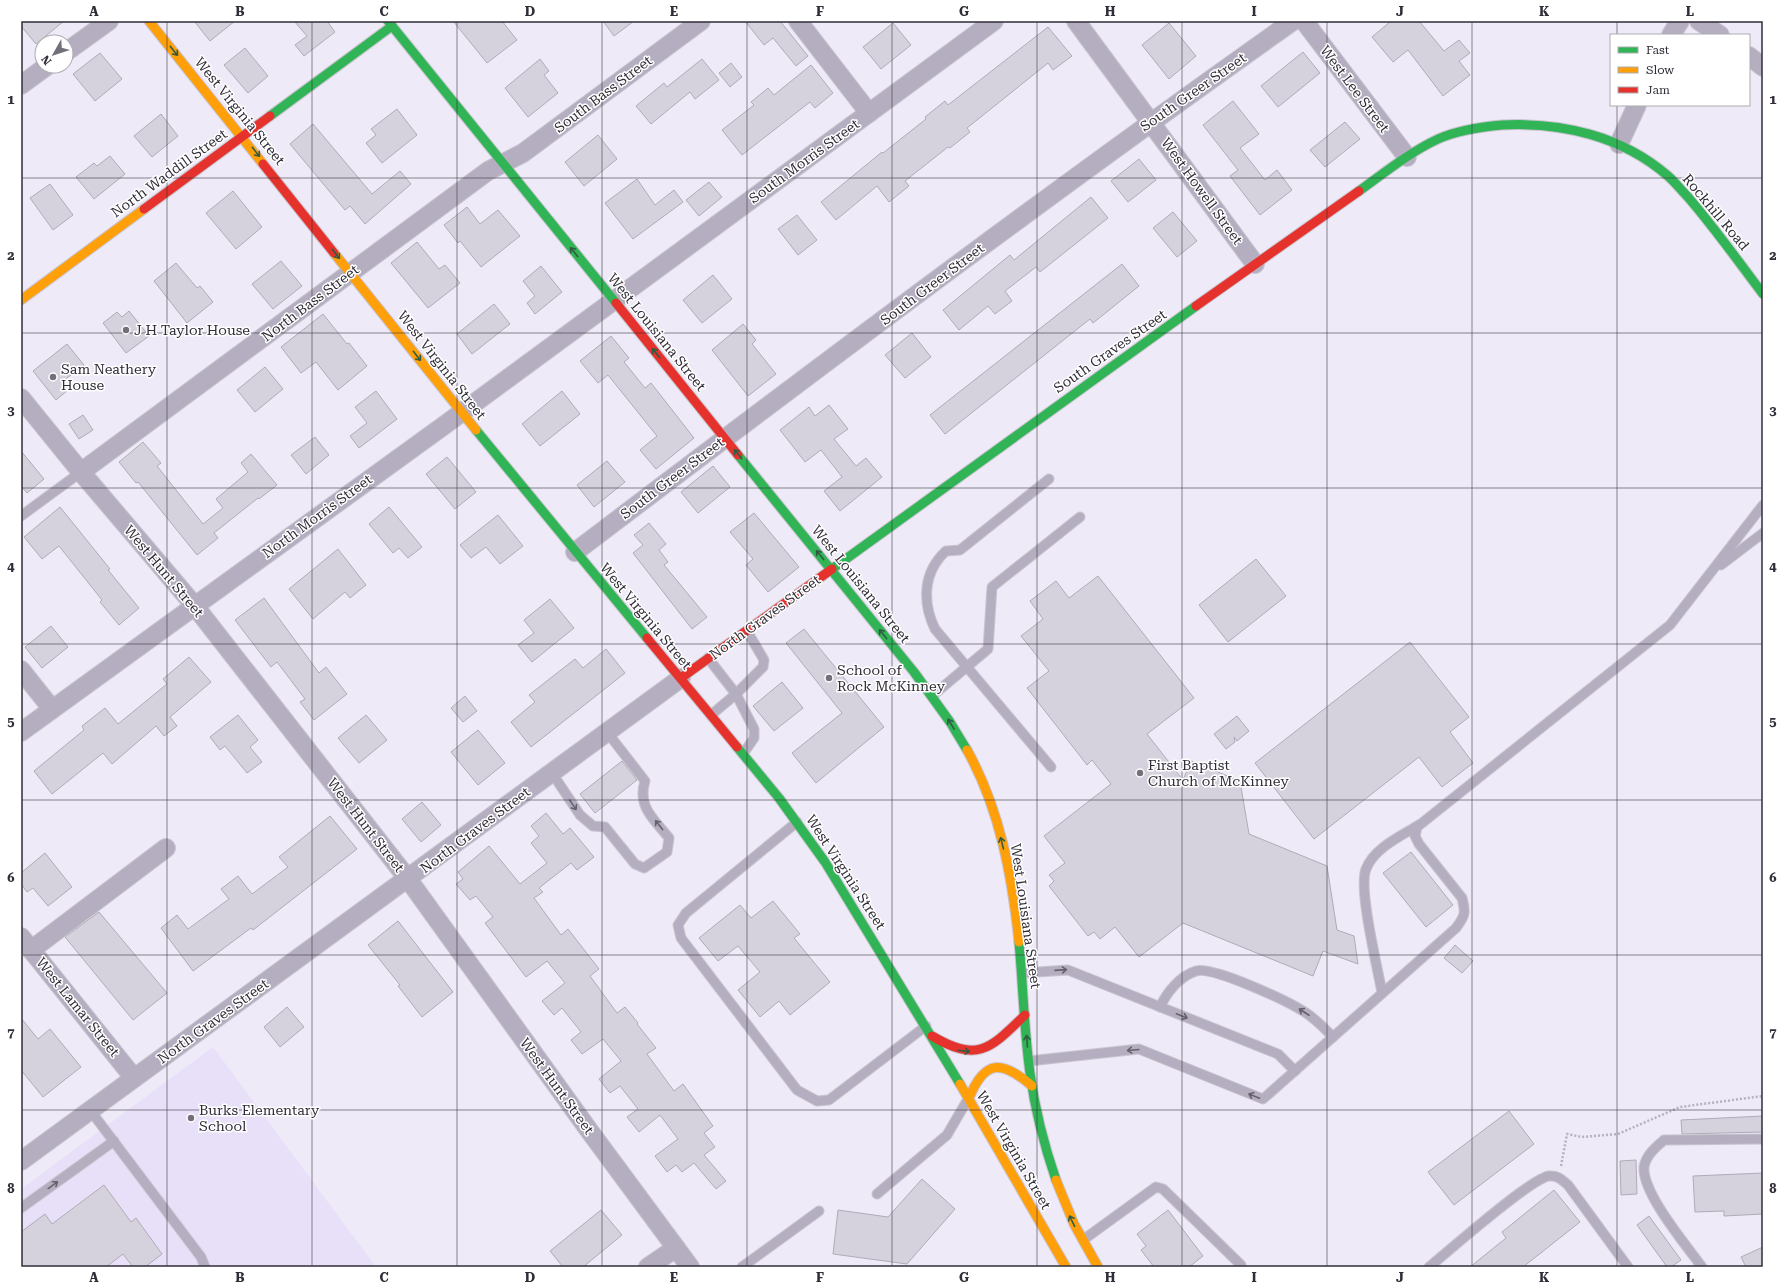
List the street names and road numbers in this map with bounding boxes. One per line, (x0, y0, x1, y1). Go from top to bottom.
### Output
street label: West Lee Street (1317, 42, 1393, 136)
street label: South Greer Street (1137, 49, 1249, 135)
street label: South Bass Street (551, 52, 655, 136)
street label: West Virginia Street (192, 54, 288, 168)
street label: South Morris Street (746, 116, 862, 206)
street label: North Waddill Street (108, 126, 230, 220)
street label: West Howell Street (1158, 135, 1246, 247)
street label: Rockhill Road (1679, 171, 1753, 253)
street label: South Greer Street (877, 240, 987, 328)
street label: North Bass Street (258, 261, 362, 345)
street label: West Louisiana Street (605, 270, 709, 394)
street label: South Graves Street (1051, 306, 1169, 396)
street label: West Virginia Street (395, 307, 489, 423)
street label: South Greer Street (617, 434, 727, 522)
street label: North Morris Street (259, 471, 375, 561)
street label: West Hunt Street (121, 522, 207, 620)
street label: West Louisiana Street (809, 522, 913, 646)
street label: West Virginia Street (597, 560, 695, 672)
street label: North Graves Street (706, 571, 824, 663)
street label: West Hunt Street (324, 775, 408, 875)
street label: North Graves Street (417, 784, 533, 876)
street label: West Virginia Street (803, 812, 889, 932)
street label: West Louisiana Street (1008, 842, 1044, 990)
street label: West Lamar Street (33, 954, 123, 1060)
street label: North Graves Street (154, 975, 272, 1067)
street label: West Hunt Street (517, 1035, 597, 1137)
street label: West Virginia Street (974, 1088, 1054, 1212)

